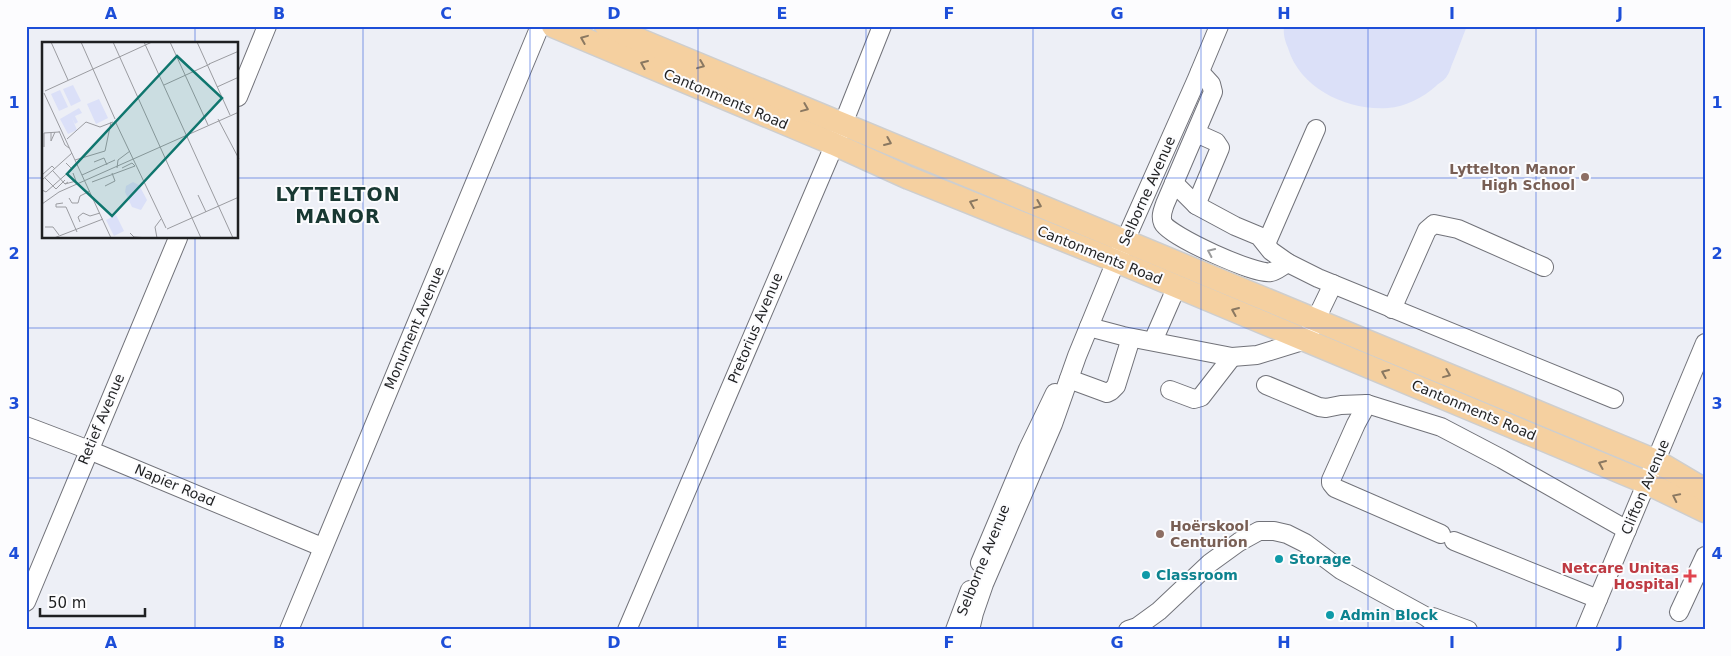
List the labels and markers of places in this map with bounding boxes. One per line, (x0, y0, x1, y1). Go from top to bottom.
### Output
place label: Lyttelton Manor High School (1449, 161, 1575, 193)
marker: Lyttelton Manor High School (1579, 171, 1591, 183)
place label: Hoërskool Centurion (1170, 518, 1249, 550)
marker: Hoërskool Centurion (1154, 528, 1166, 540)
place label: Storage (1289, 551, 1351, 567)
marker: Storage (1273, 553, 1285, 565)
place label: Netcare Unitas Hospital (1561, 560, 1679, 592)
place label: Classroom (1156, 567, 1238, 583)
marker: Classroom (1140, 569, 1152, 581)
marker: Netcare Unitas Hospital (1683, 569, 1697, 583)
place label: Admin Block (1340, 607, 1438, 623)
marker: Admin Block (1324, 609, 1336, 621)

